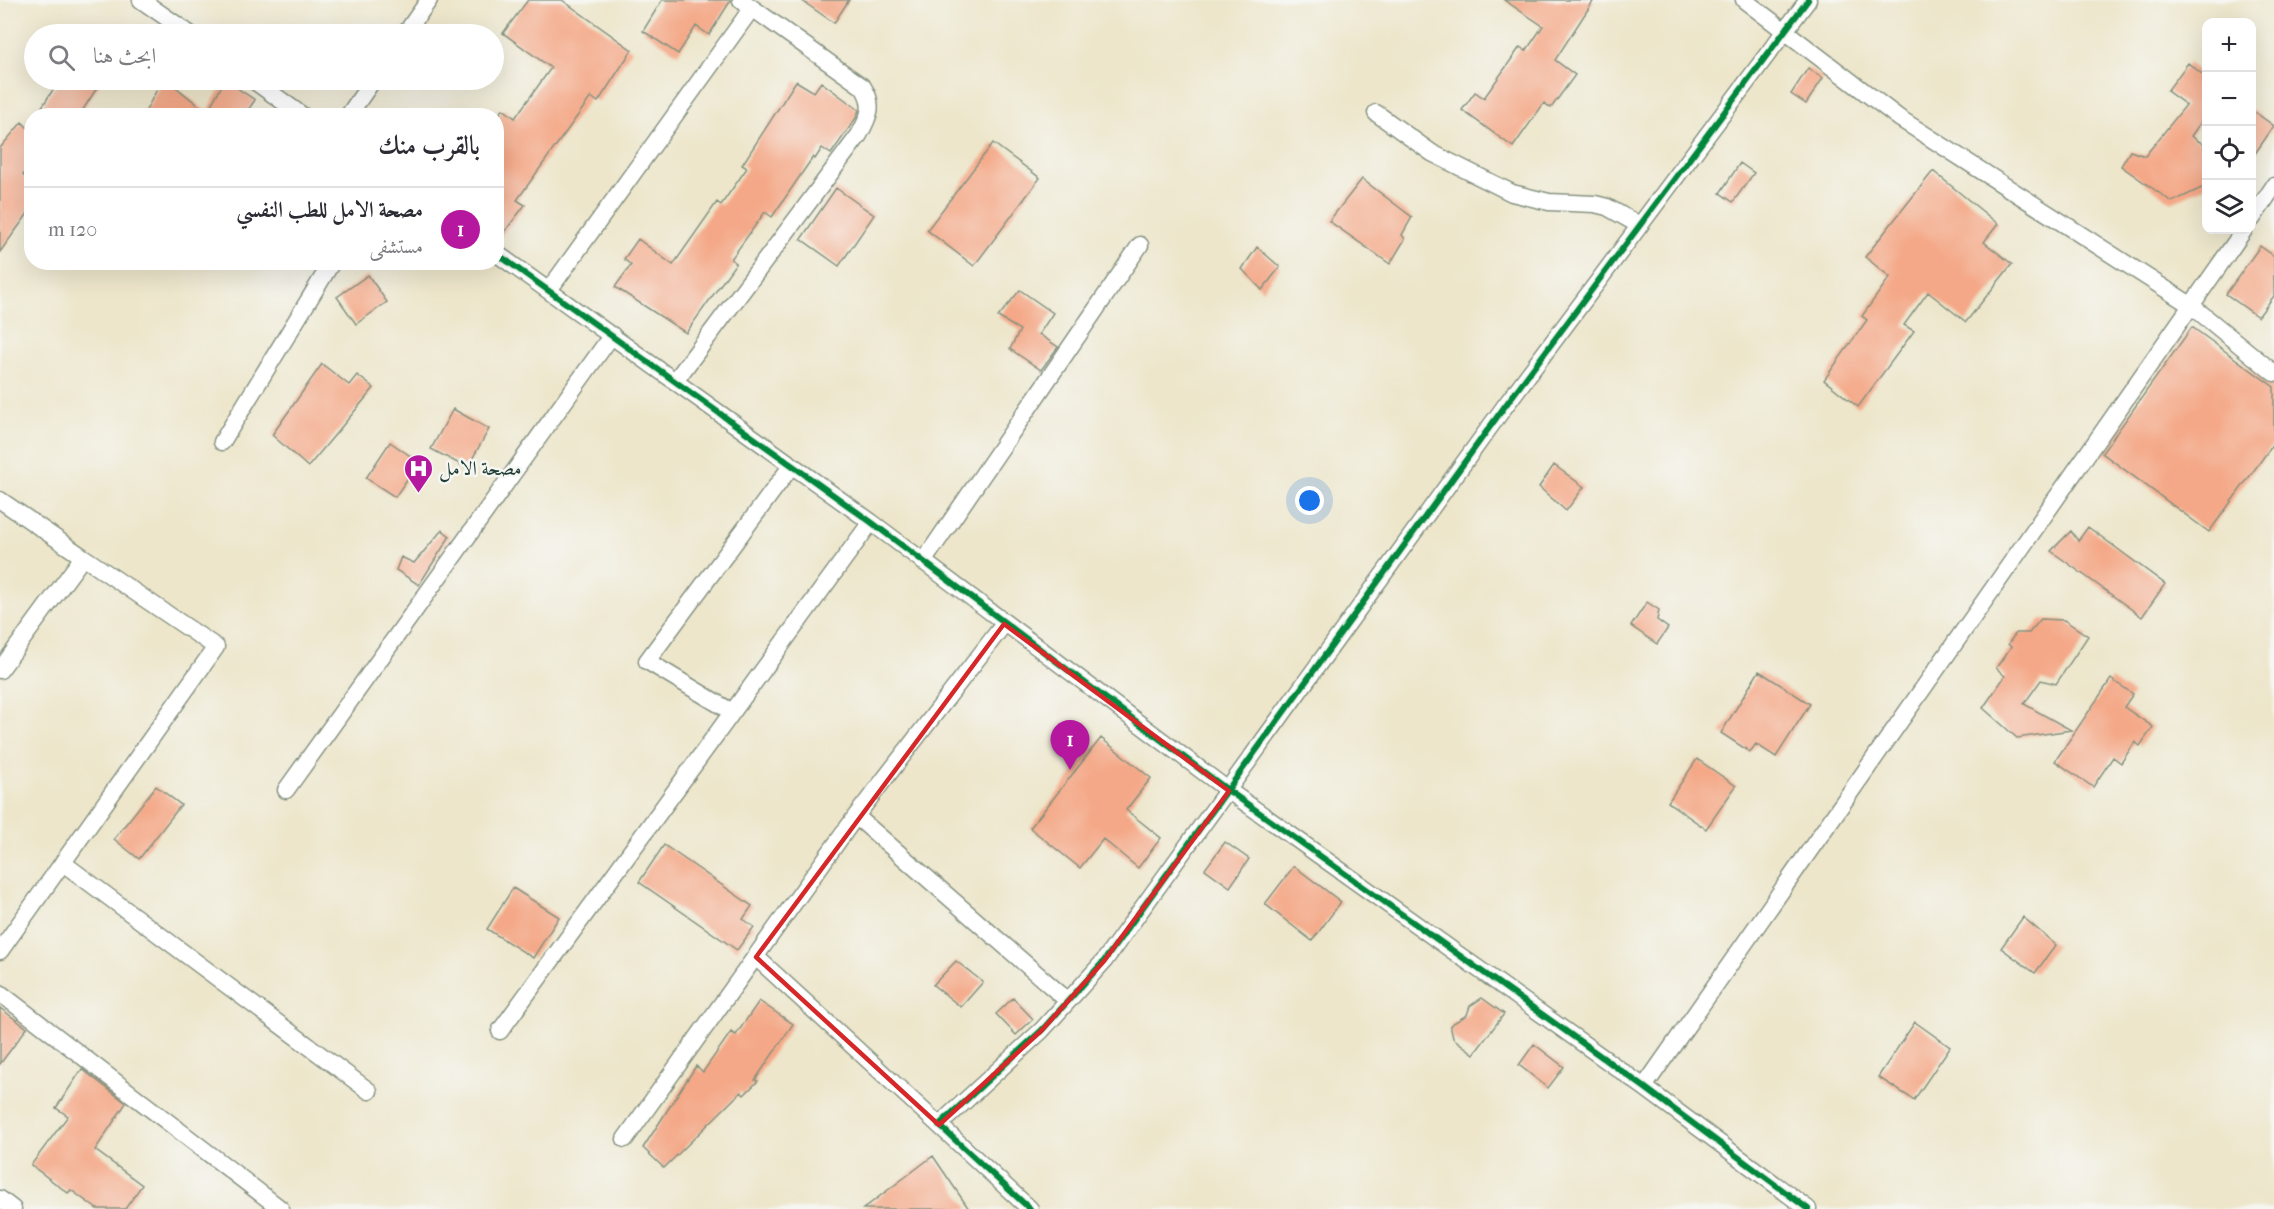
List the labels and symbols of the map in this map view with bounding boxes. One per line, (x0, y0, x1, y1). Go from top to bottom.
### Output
hospital icon: مصحة الامل (402, 452, 434, 494)
place label: مصحة الامل (439, 457, 522, 483)
your location (1295, 486, 1324, 515)
pin: 1 (1050, 720, 1090, 770)

